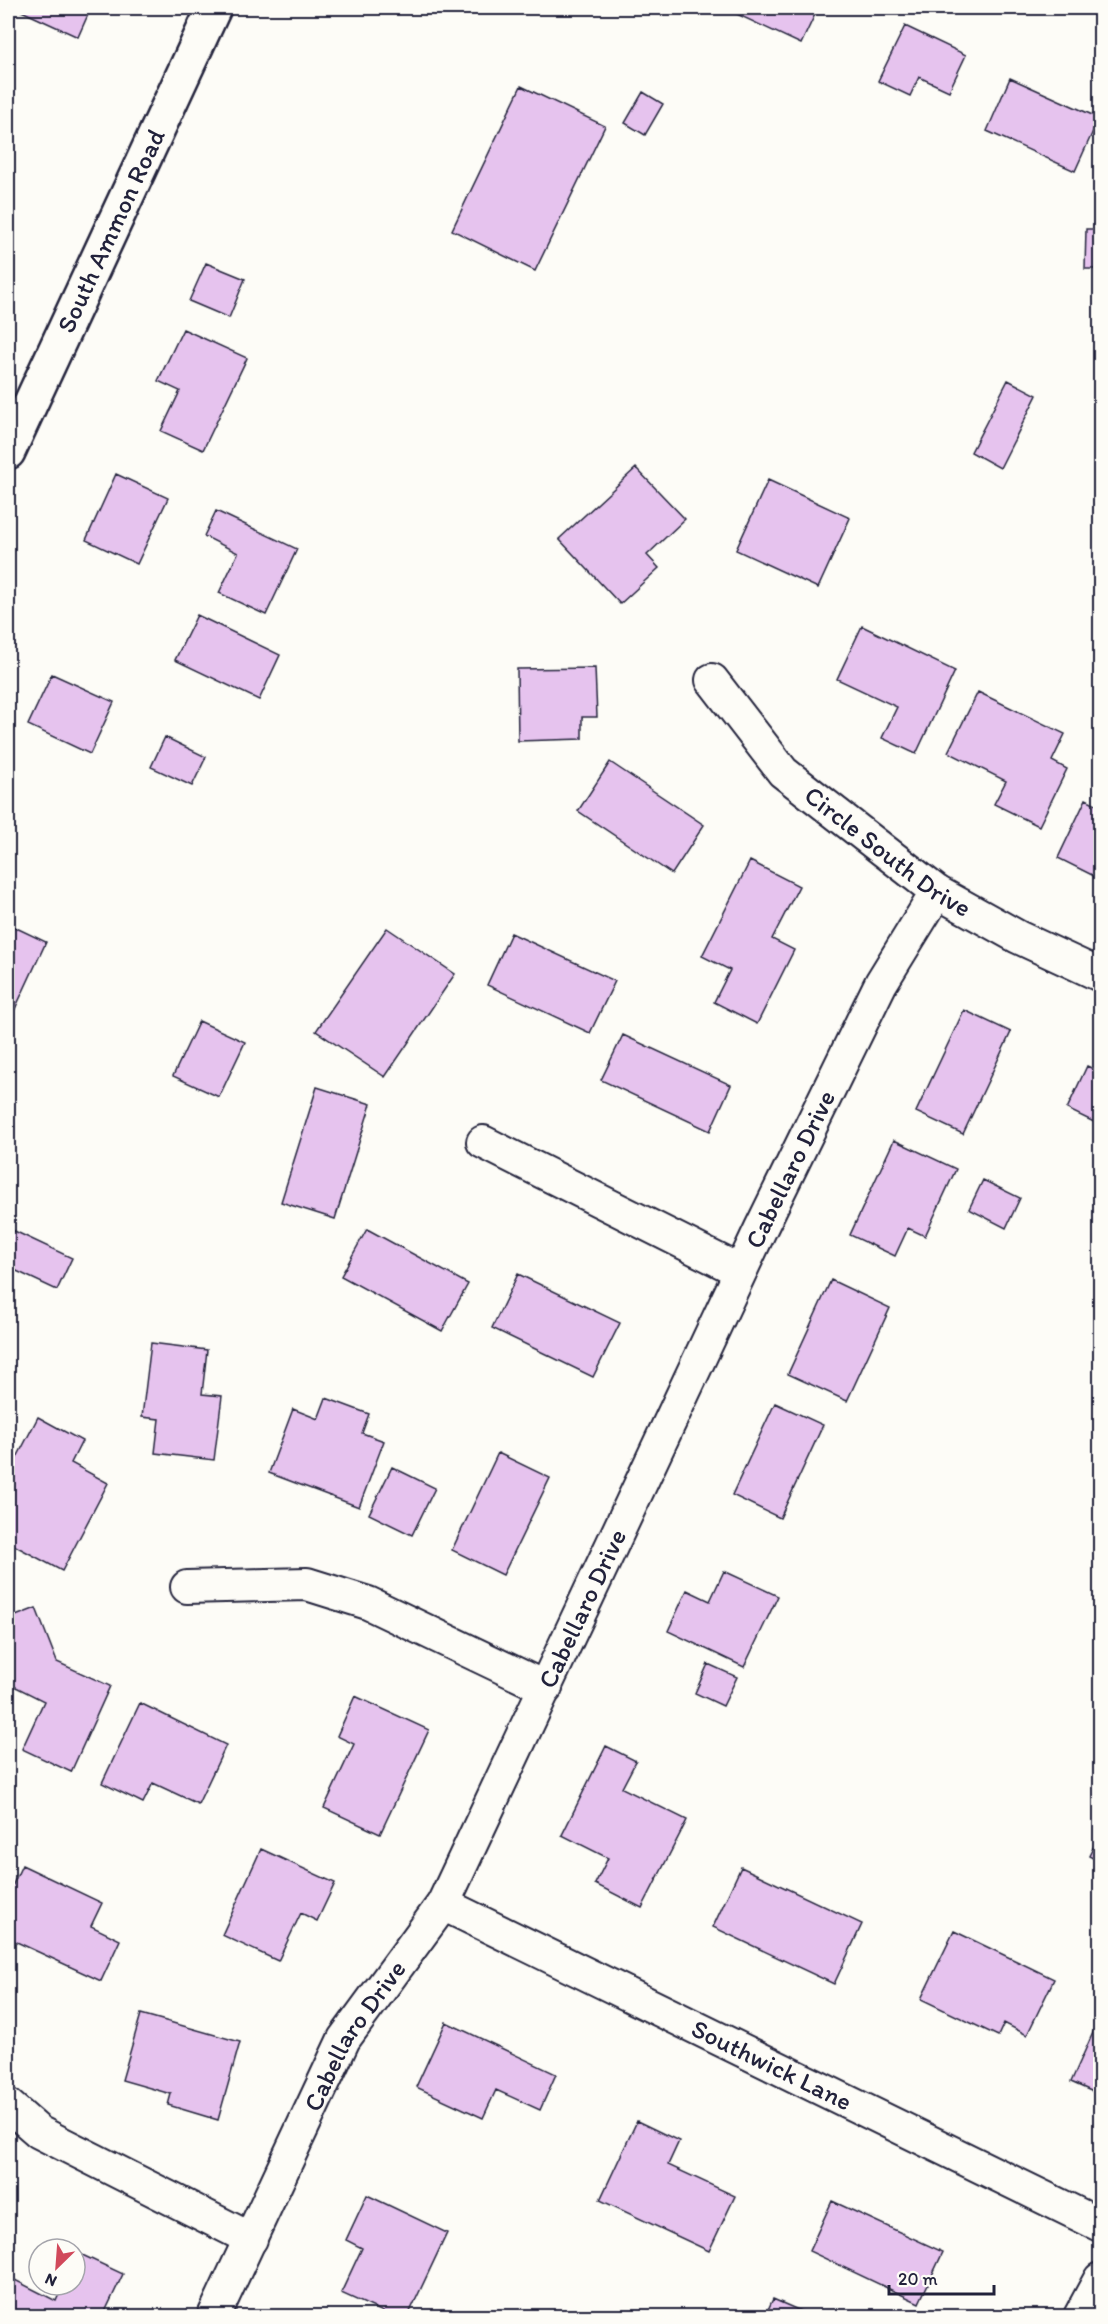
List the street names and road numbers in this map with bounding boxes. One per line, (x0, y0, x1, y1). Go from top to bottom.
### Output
street label: South Ammon Road (50, 124, 172, 338)
street label: Circle South Drive (798, 779, 977, 924)
street label: Cabellaro Drive (738, 1085, 842, 1253)
street label: Cabellaro Drive (531, 1524, 633, 1693)
street label: Cabellaro Drive (296, 1954, 413, 2116)
street label: Southwick Lane (686, 2012, 857, 2117)

